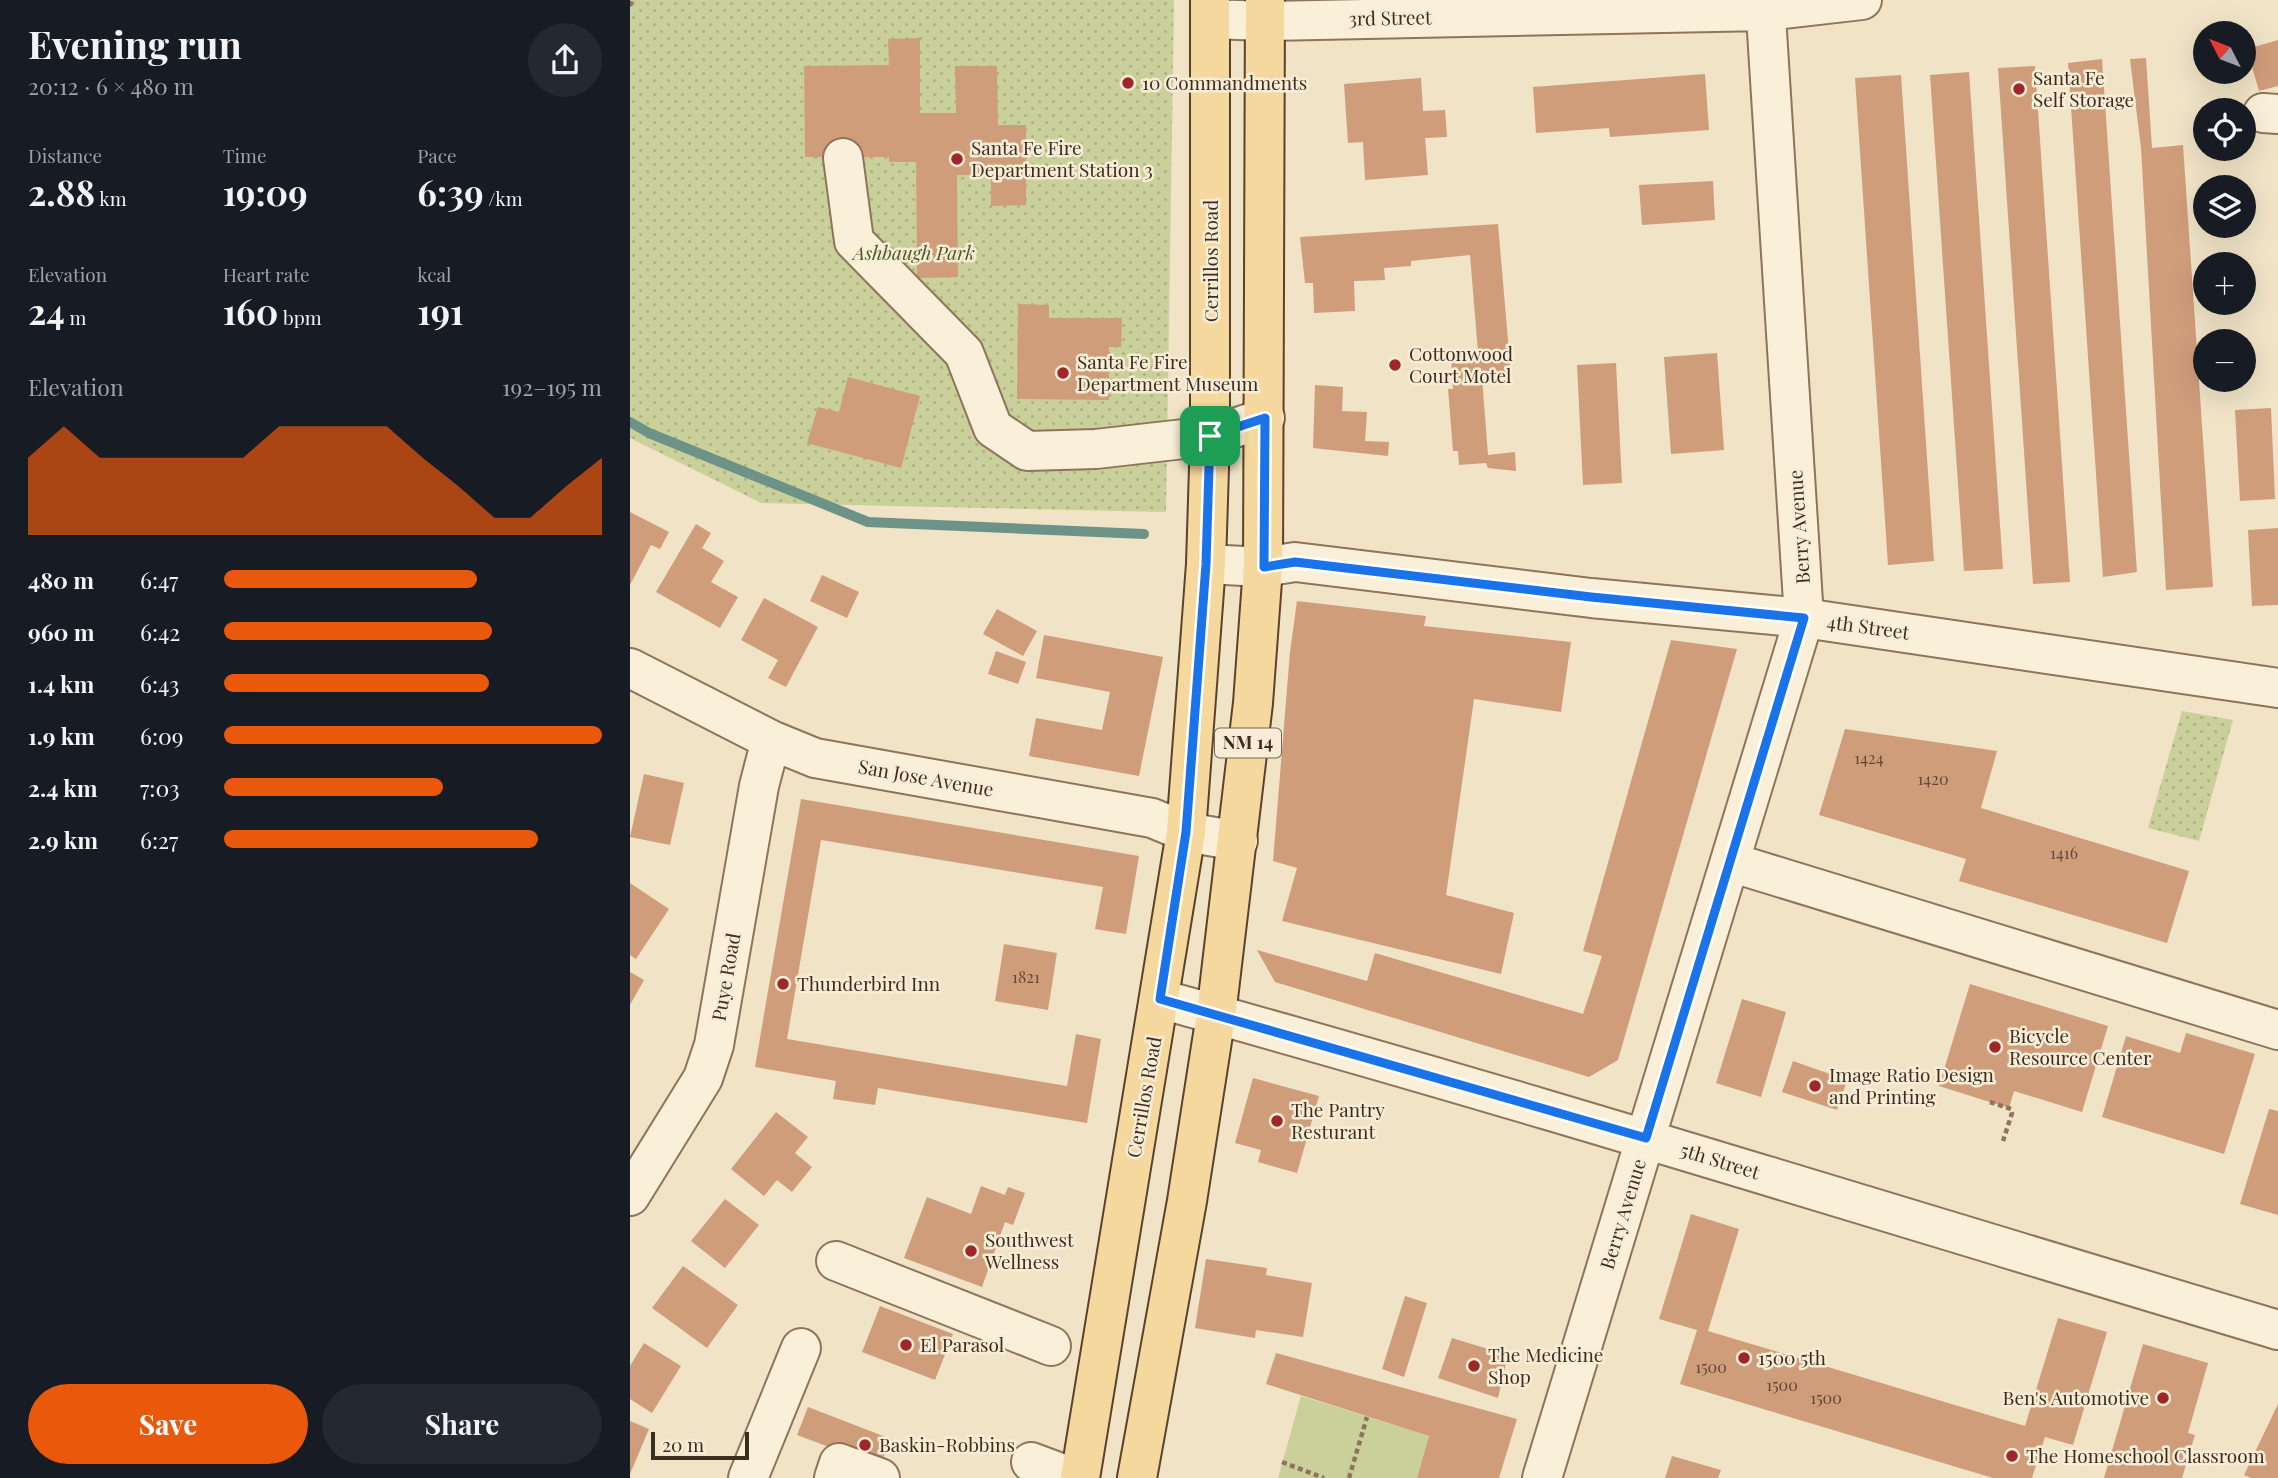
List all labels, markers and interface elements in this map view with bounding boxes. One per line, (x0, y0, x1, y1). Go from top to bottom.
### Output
street label: 3rd Street (1348, 3, 1432, 31)
text: Evening run (28, 18, 242, 69)
north arrow (2193, 21, 2256, 84)
map controls (2193, 21, 2256, 392)
button: share (528, 23, 602, 97)
place label: Santa Fe Self Storage (2033, 64, 2134, 112)
place label: 10 Commandments (1142, 69, 1307, 95)
text: 20:12 · 6 × 480 m (28, 70, 194, 101)
marker: 10 Commandments (1120, 75, 1136, 91)
marker: Santa Fe Self Storage (2011, 81, 2027, 97)
button: locate (2193, 98, 2256, 161)
place label: Santa Fe Fire Department Station 3 (971, 134, 1153, 182)
text: Distance (28, 142, 102, 168)
text: Time (223, 142, 267, 168)
text: Pace (417, 142, 457, 168)
marker: Santa Fe Fire Department Station 3 (949, 151, 965, 167)
text: 2.88 (28, 168, 95, 215)
text: 19:09 (223, 168, 308, 215)
text: 6:39 (417, 168, 484, 215)
button: layers (2193, 175, 2256, 238)
text: km (95, 185, 127, 211)
text: /km (484, 185, 523, 211)
street label: Cerrillos Road (1197, 200, 1223, 322)
park label: Ashbaugh Park (851, 239, 975, 265)
button: + (2193, 252, 2256, 315)
text: Elevation (28, 261, 107, 287)
text: Heart rate (223, 261, 310, 287)
text: kcal (417, 261, 451, 287)
text: 24 (28, 287, 65, 334)
text: 160 (223, 287, 278, 334)
text: 191 (417, 287, 464, 334)
text: m (65, 304, 86, 330)
text: bpm (278, 304, 322, 330)
button: − (2193, 329, 2256, 392)
place label: Cottonwood Court Motel (1409, 340, 1513, 388)
place label: Santa Fe Fire Department Museum (1077, 348, 1259, 396)
marker: Cottonwood Court Motel (1387, 357, 1403, 373)
marker: Santa Fe Fire Department Museum (1055, 365, 1071, 381)
text: Elevation (28, 371, 124, 402)
text: 192–195 m (502, 371, 602, 402)
pin (1180, 406, 1240, 466)
icon: arrive (1191, 417, 1229, 455)
street label: Berry Avenue (1781, 469, 1815, 585)
text: 480 m (28, 564, 94, 595)
text: 6:47 (140, 564, 178, 595)
street label: 4th Street (1825, 607, 1911, 645)
text: 960 m (28, 616, 95, 647)
text: 6:42 (140, 616, 180, 647)
text: 1.4 km (28, 668, 94, 699)
text: 6:43 (140, 668, 179, 699)
text: 1.9 km (28, 720, 95, 751)
text: 6:09 (140, 720, 184, 751)
road number: NM 14 (1215, 728, 1281, 758)
house number: 1424 (1854, 747, 1884, 768)
street label: San Jose Avenue (856, 752, 996, 802)
house number: 1420 (1917, 768, 1949, 789)
text: 2.4 km (28, 772, 98, 803)
text: 7:03 (140, 772, 180, 803)
text: 2.9 km (28, 824, 98, 855)
text: 6:27 (140, 824, 178, 855)
house number: 1416 (2050, 842, 2078, 863)
street label: Puye Road (704, 931, 746, 1023)
house number: 1821 (1012, 966, 1040, 987)
place label: Thunderbird Inn (797, 970, 941, 996)
marker: Thunderbird Inn (775, 976, 791, 992)
place label: Bicycle Resource Center (2009, 1022, 2152, 1070)
street label: Cerrillos Road (1120, 1034, 1166, 1160)
marker: Bicycle Resource Center (1987, 1039, 2003, 1055)
place label: Image Ratio Design and Printing (1829, 1061, 1995, 1109)
marker: Image Ratio Design and Printing (1807, 1078, 1823, 1094)
place label: The Pantry Resturant (1291, 1096, 1385, 1144)
marker: The Pantry Resturant (1269, 1113, 1285, 1129)
street label: 5th Street (1678, 1136, 1763, 1184)
street label: Berry Avenue (1593, 1155, 1651, 1272)
place label: Southwest Wellness (984, 1226, 1074, 1274)
marker: Southwest Wellness (963, 1243, 979, 1259)
place label: El Parasol (920, 1331, 1005, 1357)
marker: El Parasol (898, 1337, 914, 1353)
place label: The Medicine Shop (1488, 1341, 1603, 1389)
place label: 1500 5th (1758, 1344, 1826, 1370)
marker: 1500 5th (1736, 1350, 1752, 1366)
house number: 1500 (1695, 1356, 1727, 1377)
marker: The Medicine Shop (1466, 1358, 1482, 1374)
house number: 1500 (1766, 1374, 1798, 1395)
button: Save (28, 1384, 308, 1464)
button: Share (322, 1384, 602, 1464)
place label: Ben's Automotive (2003, 1384, 2149, 1410)
house number: 1500 (1810, 1387, 1842, 1408)
marker: Ben's Automotive (2155, 1390, 2171, 1406)
scale bar (651, 1429, 749, 1461)
text: 20 m (662, 1431, 704, 1457)
place label: Baskin-Robbins (879, 1431, 1015, 1457)
marker: Baskin-Robbins (857, 1437, 873, 1453)
place label: The Homeschool Classroom (2026, 1442, 2265, 1468)
marker: The Homeschool Classroom (2004, 1448, 2020, 1464)

